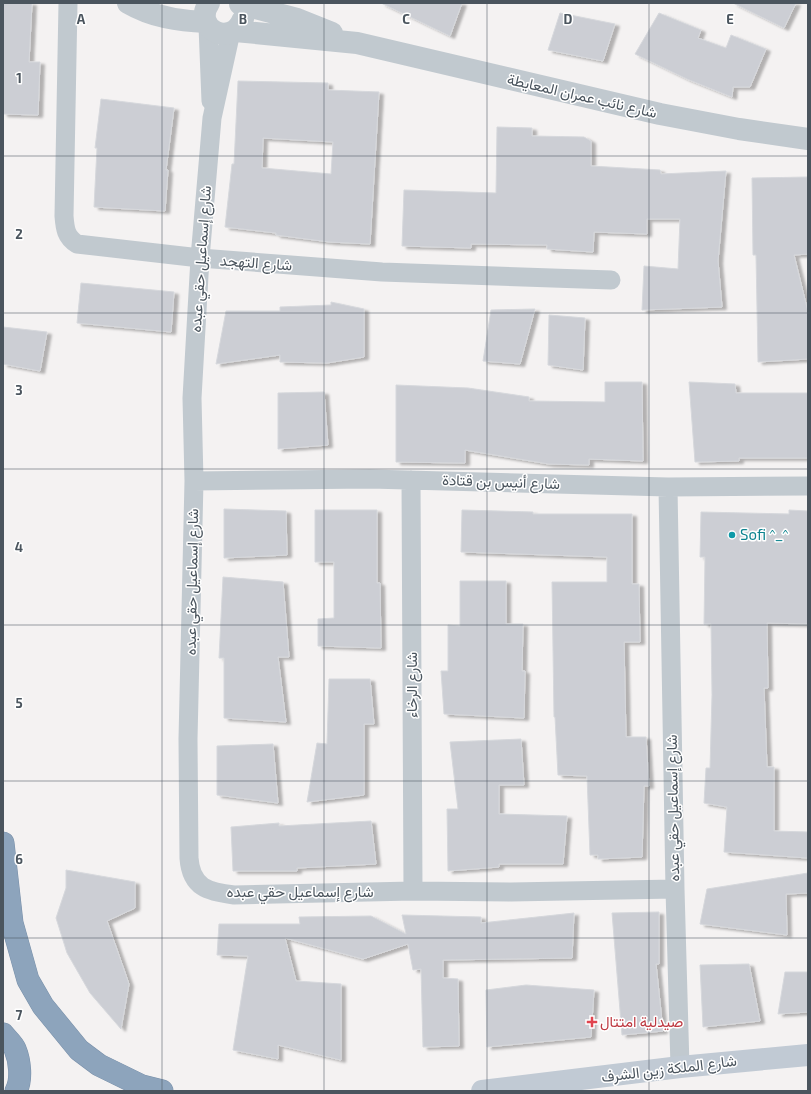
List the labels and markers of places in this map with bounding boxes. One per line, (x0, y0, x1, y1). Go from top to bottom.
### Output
place label: Sofi ^_^ (740, 525, 789, 543)
marker: Sofi ^_^ (727, 530, 737, 540)
place label: صيدلية امتتال (600, 1012, 683, 1031)
marker: صيدلية امتتال (587, 1017, 597, 1027)

